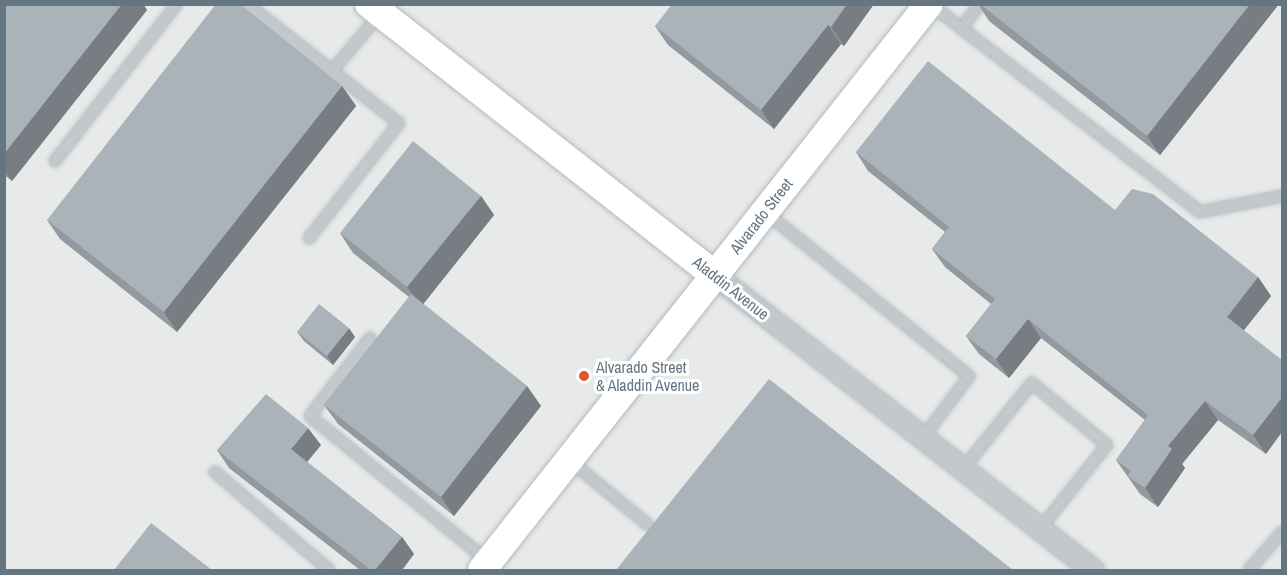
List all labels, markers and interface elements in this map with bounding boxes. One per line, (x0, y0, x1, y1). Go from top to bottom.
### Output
street label: Alvarado Street (726, 174, 796, 258)
street label: Aladdin Avenue (689, 252, 773, 324)
place label: Alvarado Street & Aladdin Avenue (596, 357, 701, 395)
marker: Alvarado Street & Aladdin Avenue (577, 369, 591, 383)

